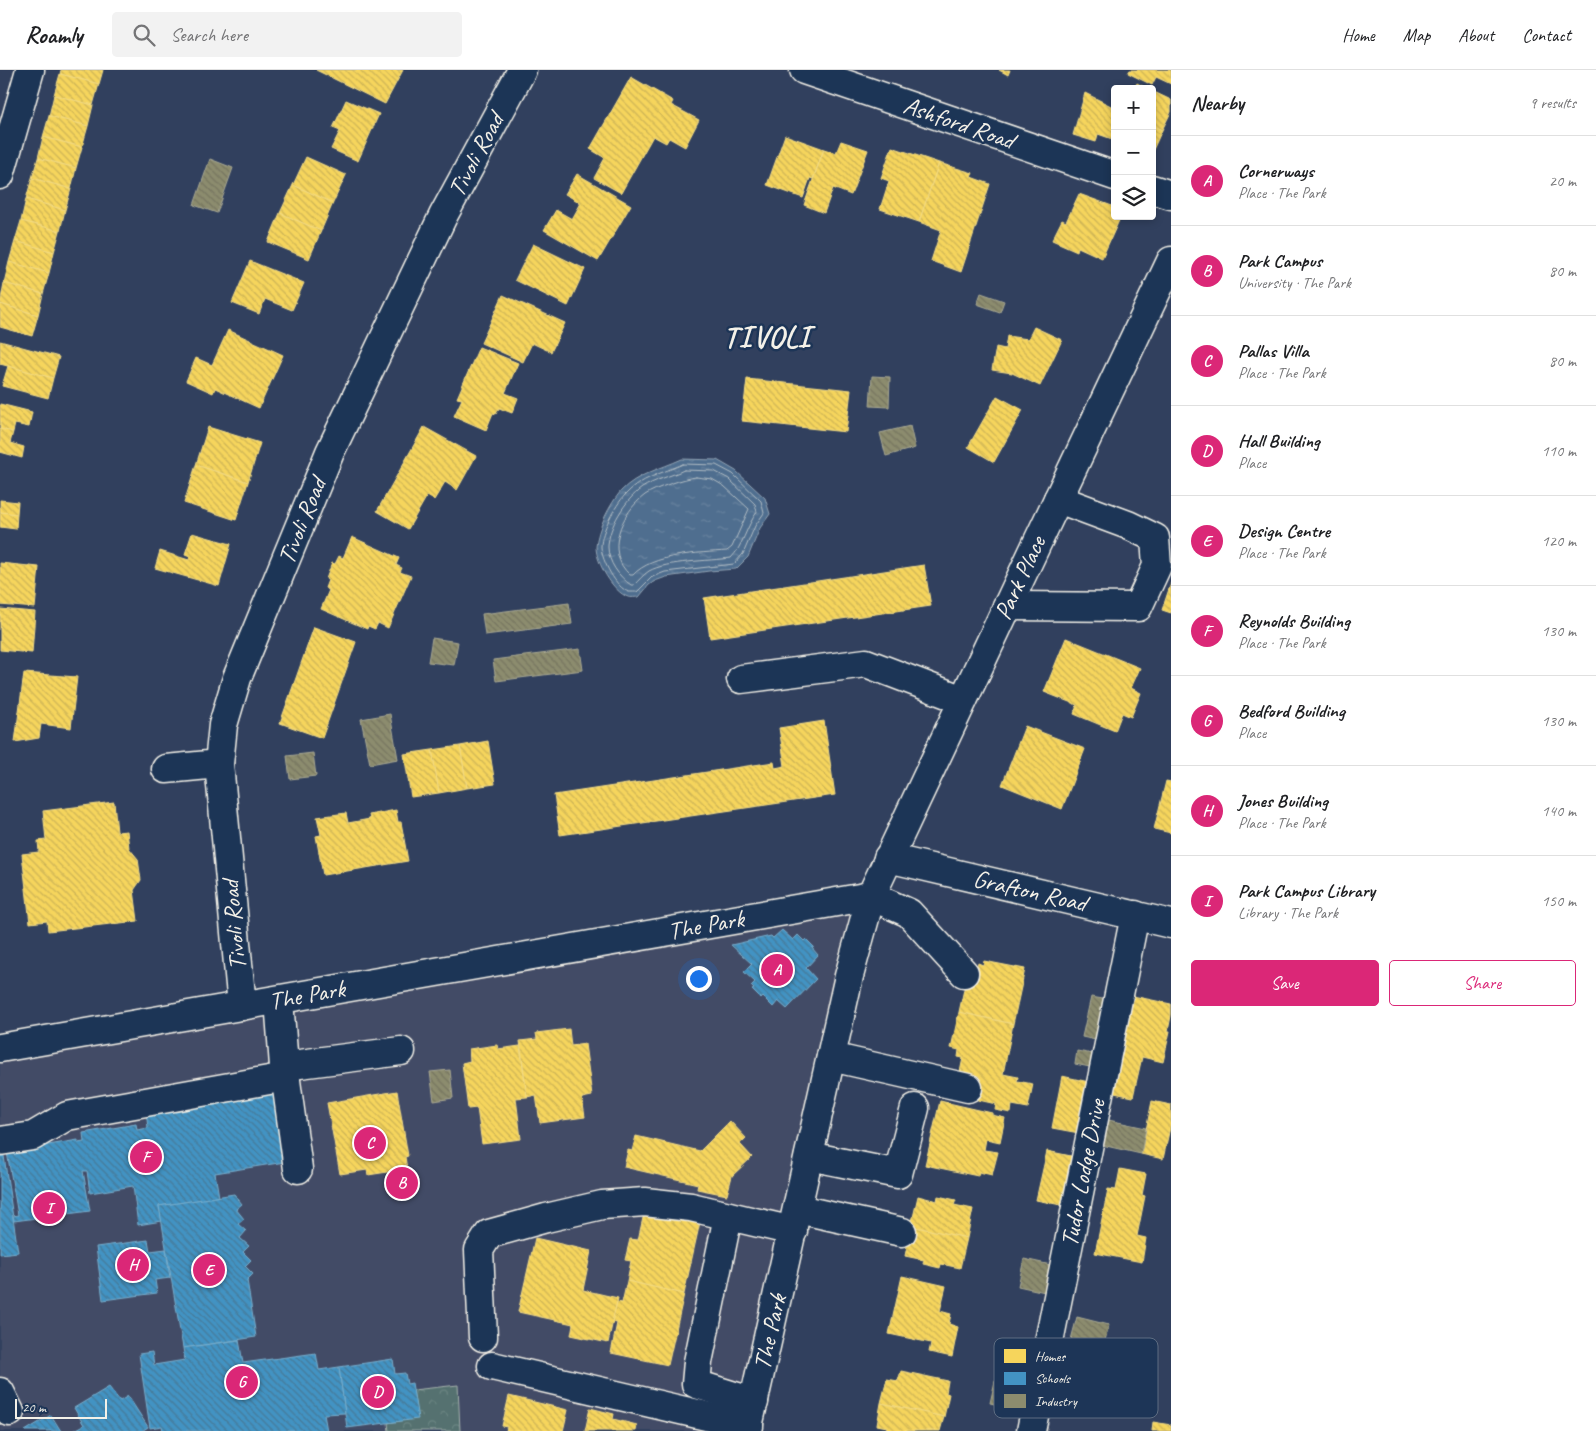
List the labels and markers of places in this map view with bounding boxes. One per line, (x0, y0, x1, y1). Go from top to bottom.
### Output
pin: A (761, 951, 793, 989)
pin: C (354, 1124, 386, 1162)
pin: F (130, 1138, 162, 1176)
pin: B (386, 1164, 418, 1202)
pin: I (33, 1189, 65, 1227)
pin: H (117, 1246, 149, 1284)
pin: E (193, 1251, 225, 1289)
pin: G (226, 1363, 258, 1401)
pin: D (362, 1373, 394, 1411)

